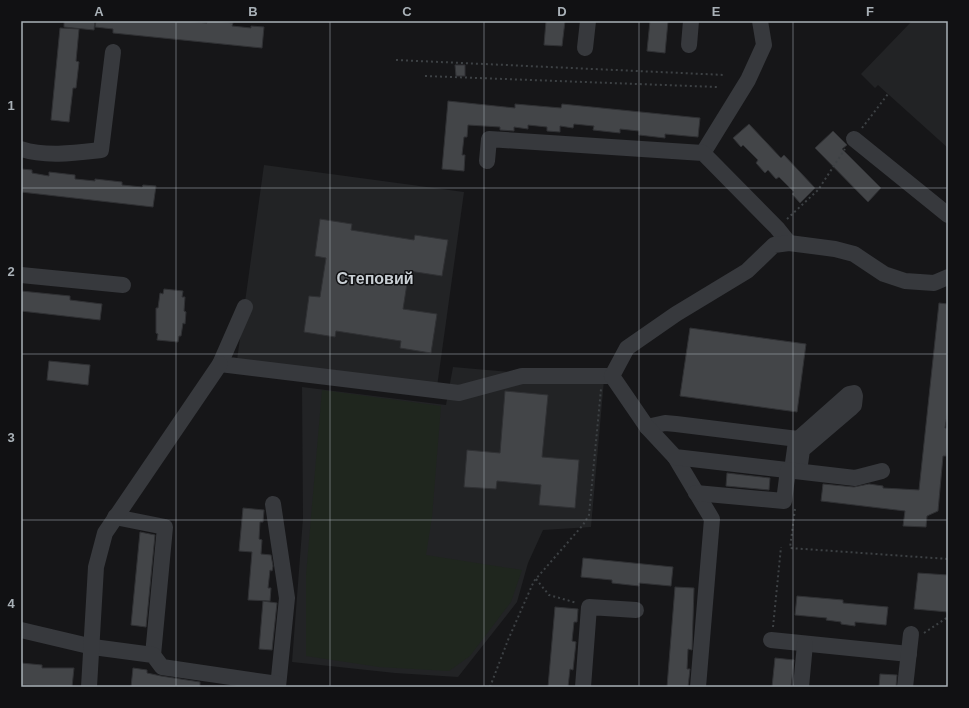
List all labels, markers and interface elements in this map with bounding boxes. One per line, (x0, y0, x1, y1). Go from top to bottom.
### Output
text: A (94, 4, 104, 19)
text: B (248, 4, 258, 19)
text: C (402, 4, 412, 19)
text: D (557, 4, 567, 19)
text: E (712, 4, 721, 19)
text: F (866, 4, 874, 19)
text: 1 (7, 98, 15, 113)
text: 2 (7, 264, 15, 279)
district label: Степовий (336, 270, 414, 287)
text: 3 (7, 430, 15, 445)
text: 4 (7, 596, 15, 611)

